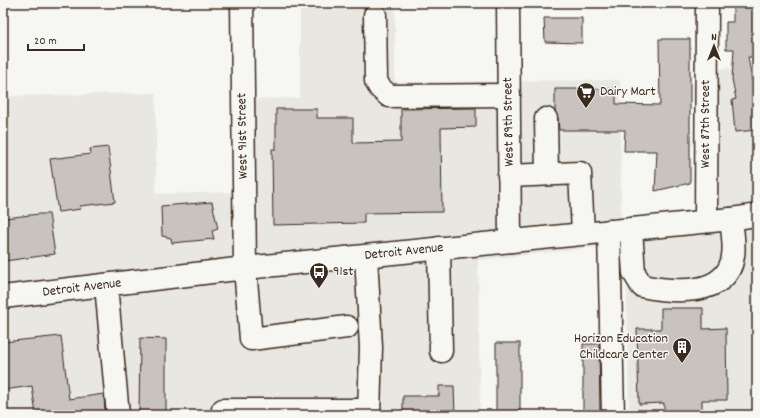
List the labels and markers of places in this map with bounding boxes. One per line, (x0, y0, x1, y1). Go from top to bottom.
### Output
supermarket icon: Dairy Mart (575, 81, 597, 109)
place label: Dairy Mart (600, 82, 656, 102)
bus stop icon: 91st (308, 261, 330, 289)
place label: 91st (333, 262, 354, 282)
place label: Horizon Education Childcare Center (574, 329, 669, 365)
building icon: Horizon Education Childcare Center (671, 336, 693, 364)

